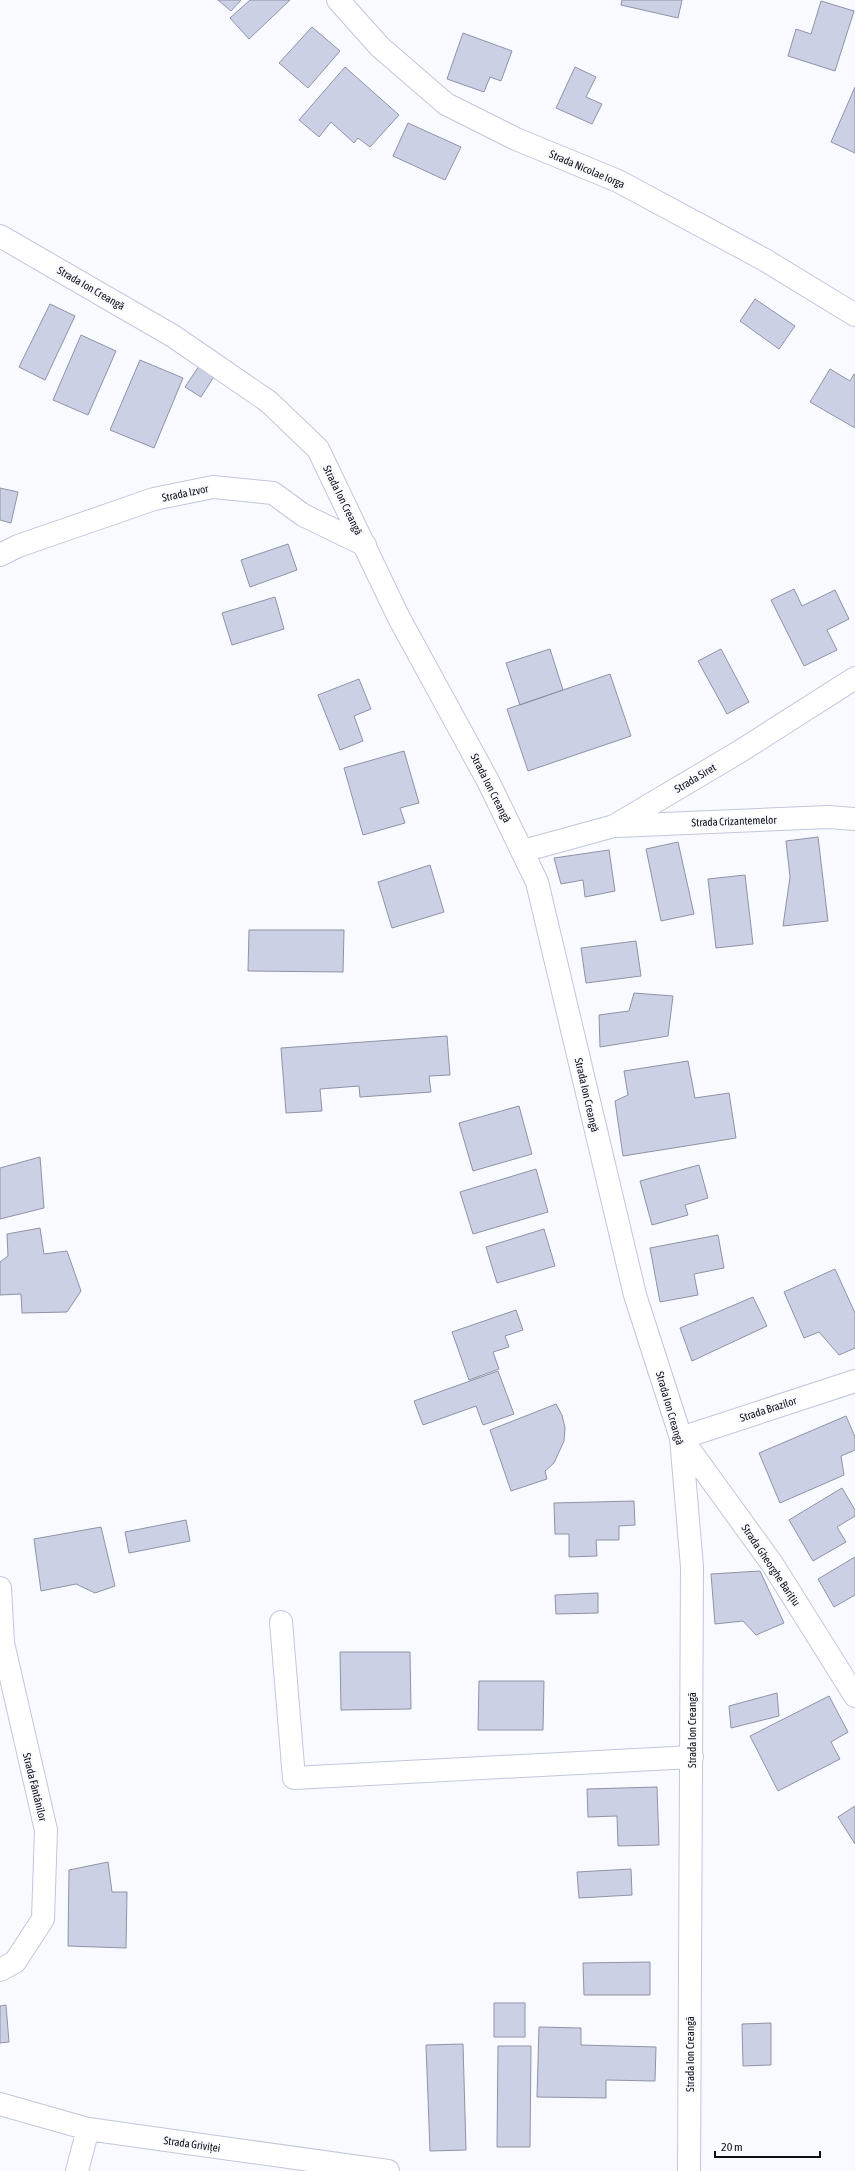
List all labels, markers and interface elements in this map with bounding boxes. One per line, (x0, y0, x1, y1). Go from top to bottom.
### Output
street label: Strada Nicolae Iorga (547, 148, 627, 190)
street label: Strada Ion Creangă (55, 264, 127, 312)
street label: Strada Ion Creangă (321, 463, 365, 537)
street label: Strada Izvor (161, 482, 210, 504)
street label: Strada Ion Creangă (468, 751, 514, 825)
street label: Strada Siret (672, 761, 718, 795)
street label: Strada Crizantemelor (691, 813, 777, 828)
street label: Strada Ion Creangă (573, 1057, 601, 1133)
street label: Strada Ion Creangă (654, 1370, 686, 1446)
street label: Strada Brazilor (738, 1394, 799, 1424)
street label: Strada Gheorghe Barițiu (739, 1522, 803, 1608)
street label: Strada Ion Creangă (686, 1692, 698, 1768)
street label: Strada Fântânilor (21, 1752, 49, 1823)
street label: Strada Ion Creangă (684, 2016, 696, 2092)
scale bar (715, 2133, 820, 2159)
street label: Strada Griviței (163, 2134, 221, 2154)
text: 20 m (721, 2140, 743, 2154)

